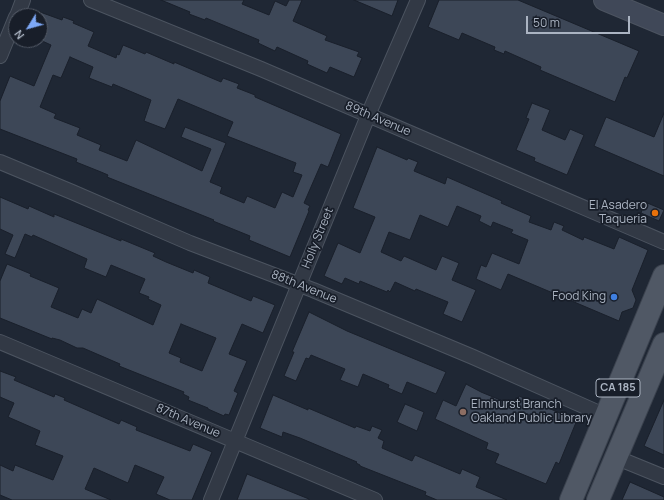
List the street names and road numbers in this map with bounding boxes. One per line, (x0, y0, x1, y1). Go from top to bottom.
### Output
street label: 89th Avenue (343, 99, 413, 139)
street label: Holly Street (299, 205, 337, 271)
street label: 88th Avenue (269, 267, 339, 307)
road number: CA 185 (596, 379, 640, 397)
street label: 87th Avenue (154, 401, 222, 441)

